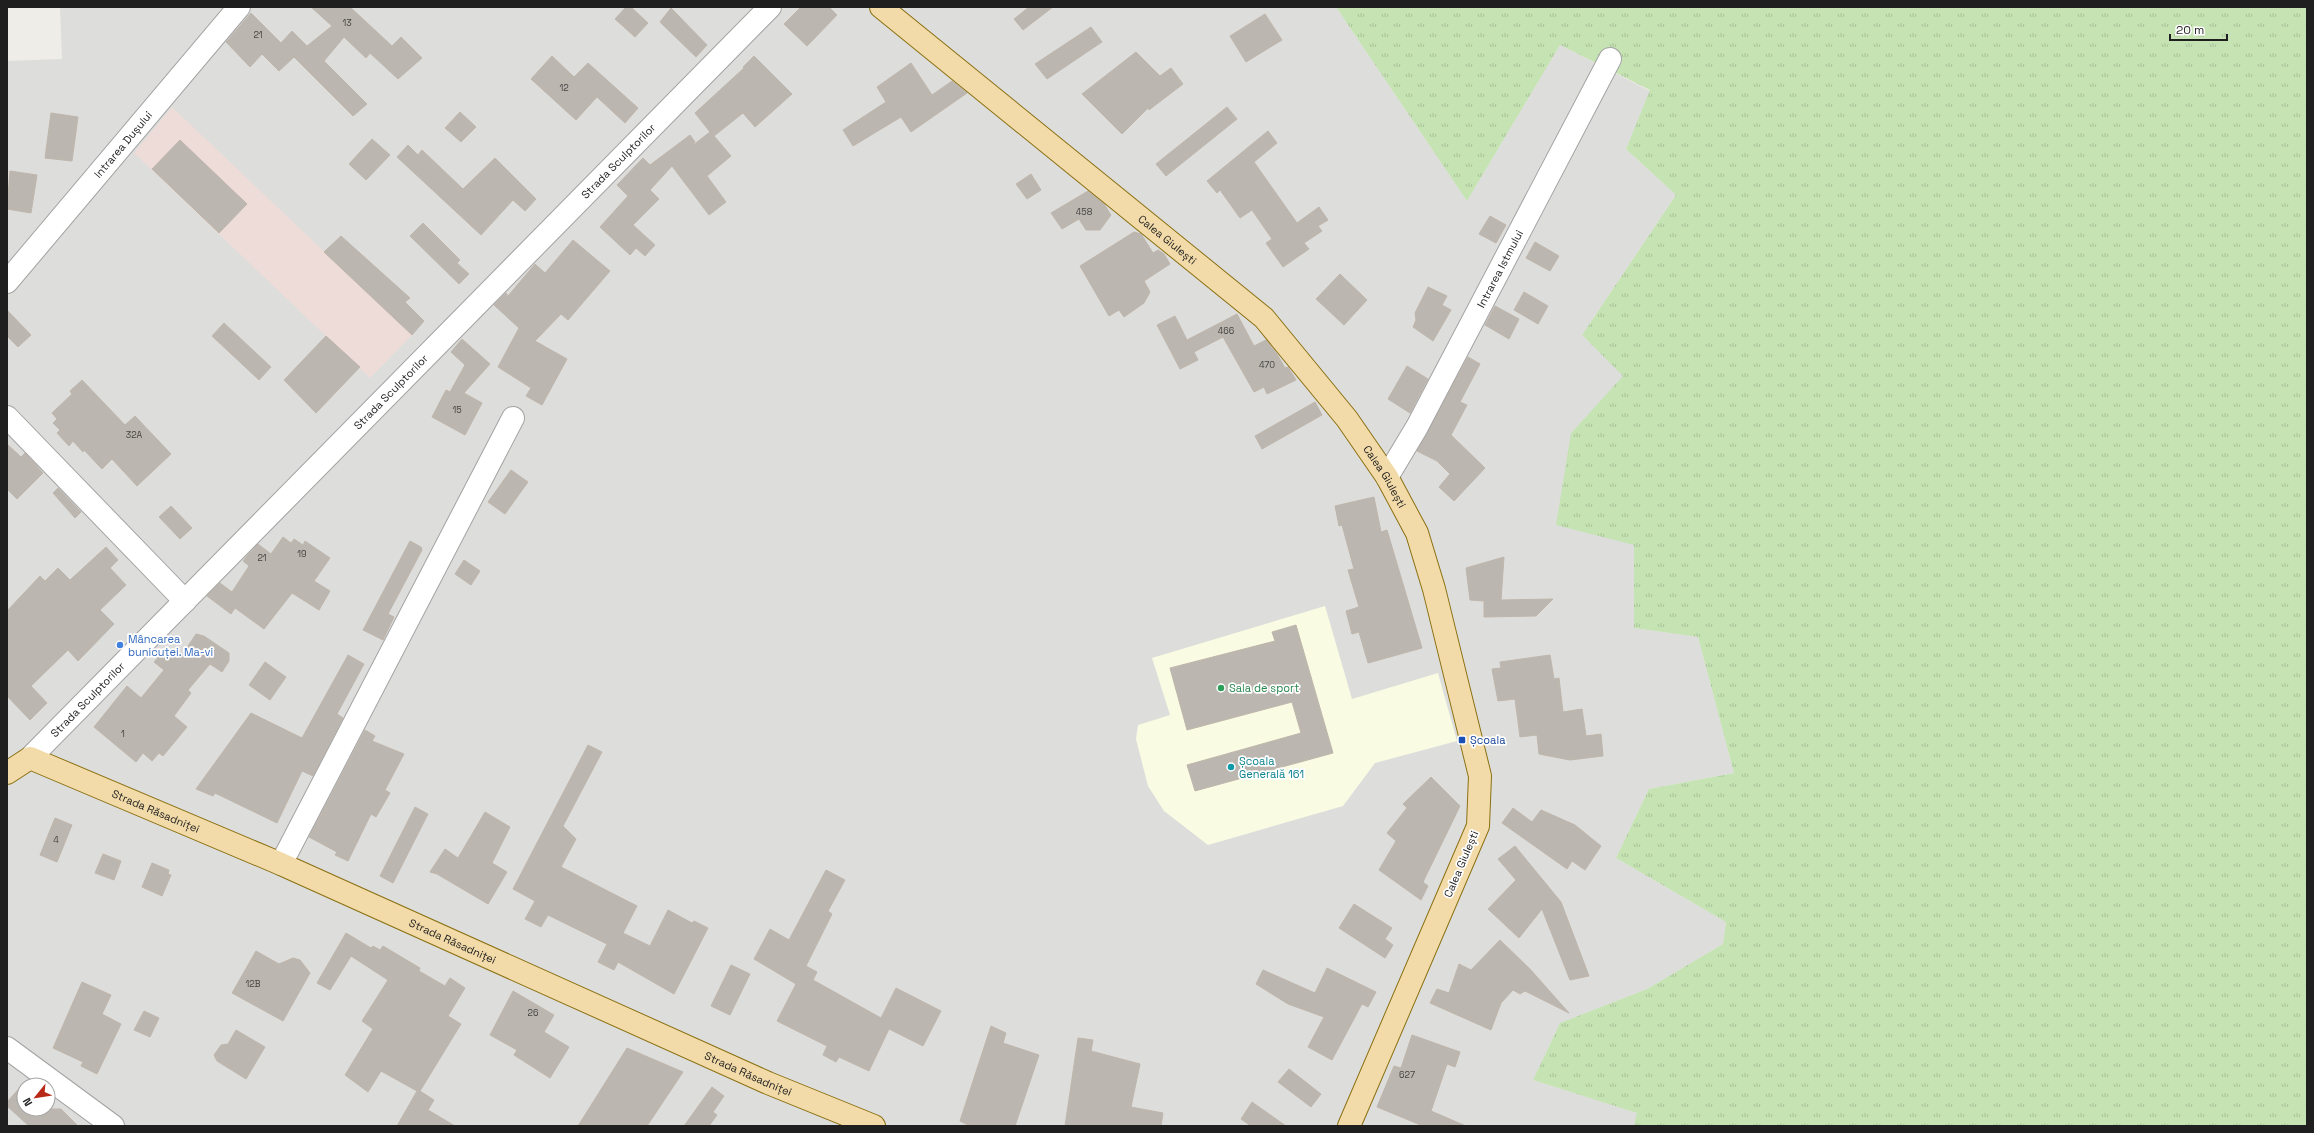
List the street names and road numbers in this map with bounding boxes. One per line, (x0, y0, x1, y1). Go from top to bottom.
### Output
street label: Intrarea Dușului (91, 108, 155, 181)
street label: Strada Sculptorilor (578, 121, 658, 202)
street label: Calea Giulești (1135, 212, 1200, 268)
street label: Intrarea Istmului (1474, 227, 1526, 310)
street label: Strada Sculptorilor (351, 351, 431, 432)
street label: Calea Giulești (1360, 442, 1409, 511)
street label: Strada Sculptorilor (47, 659, 128, 740)
street label: Strada Răsadniței (110, 786, 202, 836)
street label: Calea Giulești (1441, 828, 1481, 899)
street label: Strada Răsadniței (407, 915, 499, 967)
street label: Strada Răsadniței (702, 1048, 794, 1099)

